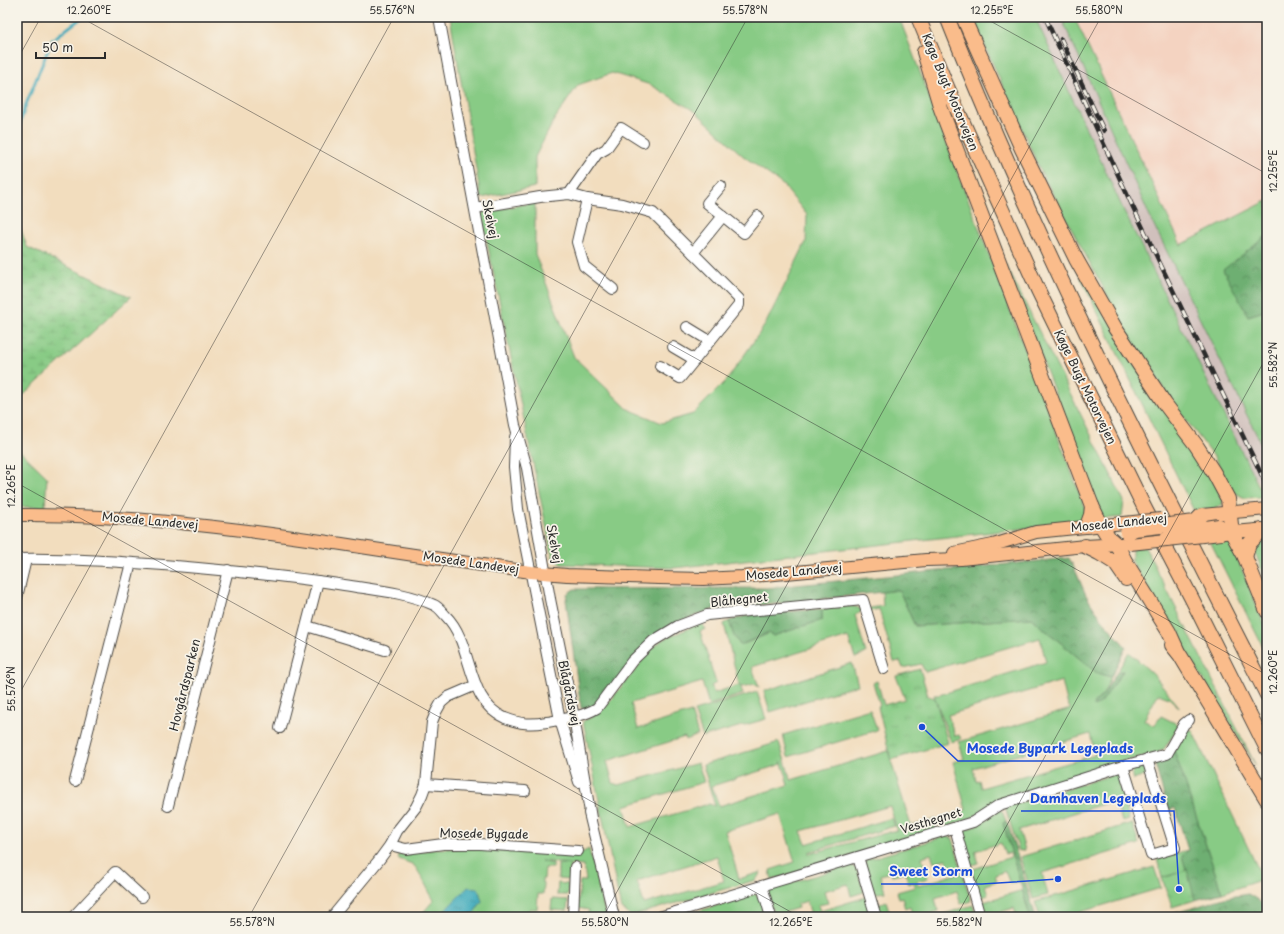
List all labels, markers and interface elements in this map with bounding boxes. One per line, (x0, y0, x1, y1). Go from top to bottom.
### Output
text: 12.260°E (67, 2, 111, 17)
text: 55.576°N (369, 2, 415, 17)
text: 55.578°N (722, 2, 768, 17)
text: 12.255°E (970, 2, 1014, 17)
text: 55.580°N (1075, 2, 1123, 17)
street label: Køge Bugt Motorvejen (918, 30, 984, 153)
scale bar (36, 34, 105, 60)
text: 50 m (42, 38, 73, 56)
text: 12.255°E (1265, 149, 1280, 193)
street label: Skelvej (478, 198, 504, 240)
street label: Køge Bugt Motorvejen (1050, 326, 1122, 447)
text: 55.582°N (1265, 342, 1280, 388)
text: 12.265°E (3, 464, 18, 508)
street label: Mosede Landevej (101, 507, 199, 533)
street label: Mosede Landevej (1070, 508, 1168, 536)
street label: Skelvej (543, 523, 567, 565)
street label: Mosede Landevej (422, 546, 520, 578)
street label: Mosede Landevej (745, 558, 843, 584)
street label: Blåhegnet (709, 587, 769, 611)
street label: Hovgårdsparken (164, 637, 204, 733)
text: 12.260°E (1265, 650, 1280, 694)
street label: Blågårdsvej (554, 658, 586, 727)
text: 55.576°N (3, 666, 18, 712)
callout: Mosede Bypark Legeplads (958, 736, 1143, 761)
text: Mosede Bypark Legeplads (967, 738, 1133, 757)
callout: Damhaven Legeplads (1021, 786, 1174, 811)
text: Damhaven Legeplads (1030, 788, 1166, 807)
street label: Vesthegnet (898, 802, 964, 838)
street label: Mosede Bygade (440, 823, 529, 843)
callout: Sweet Storm (881, 859, 982, 884)
text: Sweet Storm (889, 861, 973, 880)
text: 55.578°N (229, 914, 275, 929)
text: 55.580°N (581, 914, 629, 929)
text: 12.265°E (769, 914, 813, 929)
text: 55.582°N (936, 914, 982, 929)

